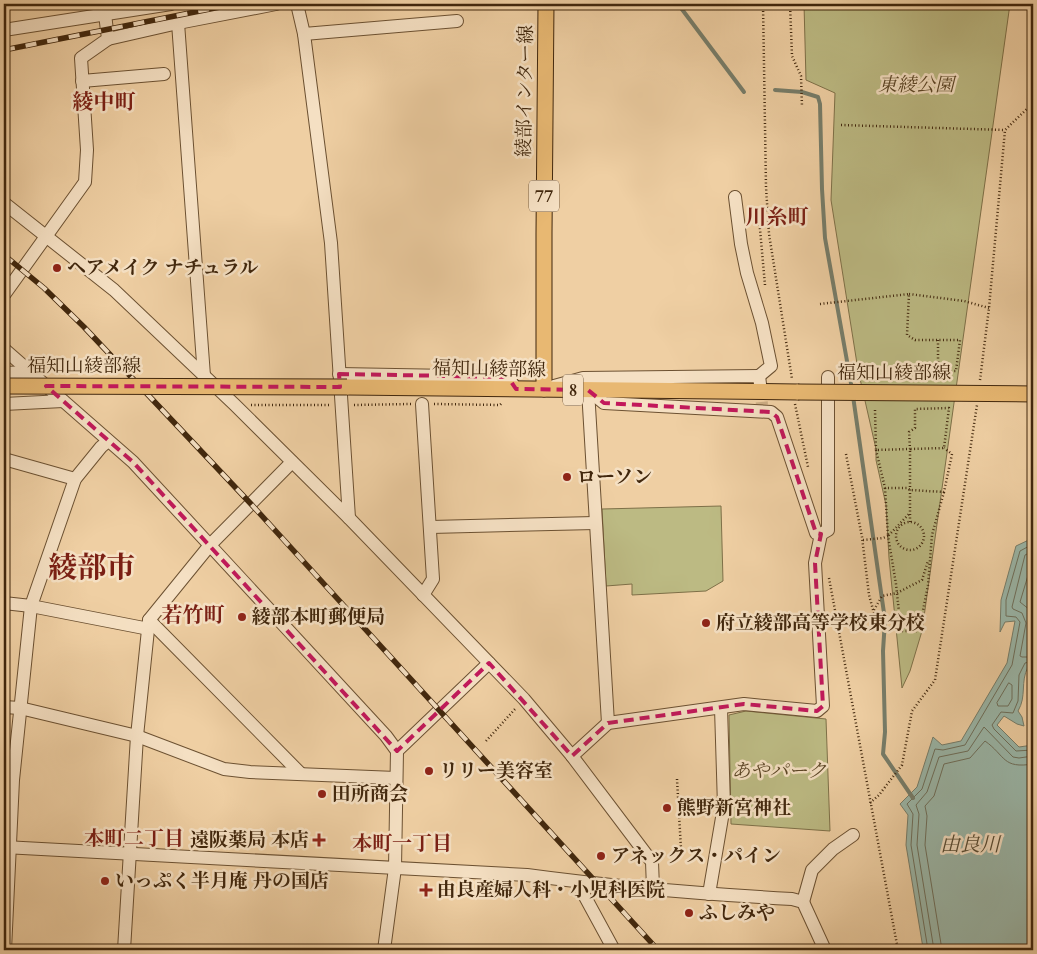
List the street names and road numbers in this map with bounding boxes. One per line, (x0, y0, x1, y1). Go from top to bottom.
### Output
street label: 綾部インター線 (511, 25, 539, 157)
road number: 77 (529, 180, 559, 212)
street label: 福知山綾部線 (27, 353, 141, 379)
street label: 福知山綾部線 (432, 355, 546, 383)
street label: 福知山綾部線 (837, 360, 951, 386)
road number: 8 (563, 374, 583, 406)

